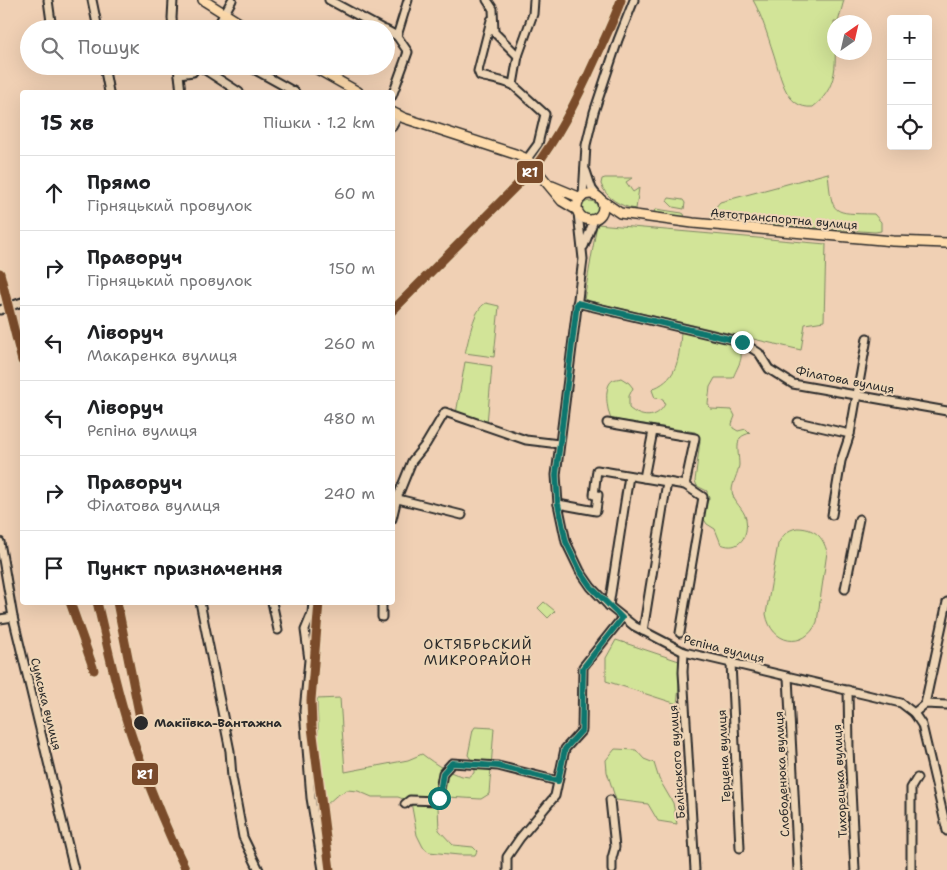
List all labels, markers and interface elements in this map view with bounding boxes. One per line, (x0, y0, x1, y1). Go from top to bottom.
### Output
north arrow (827, 15, 872, 60)
map controls (887, 15, 932, 150)
button: + (887, 15, 932, 60)
search box (20, 20, 395, 75)
icon: search (38, 34, 66, 62)
text: Пошук (78, 35, 140, 60)
button: − (887, 60, 932, 105)
button: locate (887, 105, 932, 150)
text: 15 хв (40, 109, 94, 137)
text: Пішки · 1.2 km (263, 112, 375, 133)
line badge: R1 (516, 160, 544, 184)
text: R1 (522, 163, 538, 181)
text: Прямо (87, 170, 151, 195)
icon: ahead (40, 179, 68, 207)
text: 60 m (334, 183, 375, 204)
text: Гірняцький провулок (87, 195, 252, 216)
street label: Автотранспортна вулиця (710, 205, 858, 233)
text: Праворуч (87, 245, 182, 270)
icon: right (40, 254, 68, 282)
text: 150 m (328, 258, 375, 279)
text: Гірняцький провулок (87, 270, 252, 291)
text: Ліворуч (87, 320, 163, 345)
icon: left (40, 329, 68, 357)
route end (731, 331, 754, 354)
text: 260 m (323, 333, 375, 354)
text: Макаренка вулиця (87, 345, 237, 366)
street label: Філатова вулиця (794, 363, 896, 397)
text: Ліворуч (87, 395, 163, 420)
icon: left (40, 404, 68, 432)
text: 480 m (323, 408, 375, 429)
text: Рєпіна вулиця (87, 420, 198, 441)
text: Праворуч (87, 470, 182, 495)
icon: right (40, 479, 68, 507)
text: 240 m (323, 483, 375, 504)
text: Філатова вулиця (87, 495, 221, 516)
icon: arrive (40, 554, 68, 582)
text: Пункт призначення (87, 556, 283, 581)
street label: Рєпіна вулиця (682, 631, 766, 667)
district label: ОКТЯБРЬСКИЙ МИКРОРАЙОН (423, 635, 533, 669)
street label: Сумська вулиця (27, 656, 65, 752)
street label: Белінського вулиця (665, 704, 689, 820)
street label: Герцена вулиця (714, 709, 734, 803)
street label: Слободенюка вулиця (771, 711, 793, 837)
marker: Макіївка-Вантажна (132, 714, 150, 732)
place label: Макіївка-Вантажна (154, 715, 283, 731)
street label: Тихорецька вулиця (829, 724, 851, 838)
line badge: R1 (131, 762, 159, 786)
text: R1 (137, 765, 153, 783)
route start (428, 787, 451, 810)

